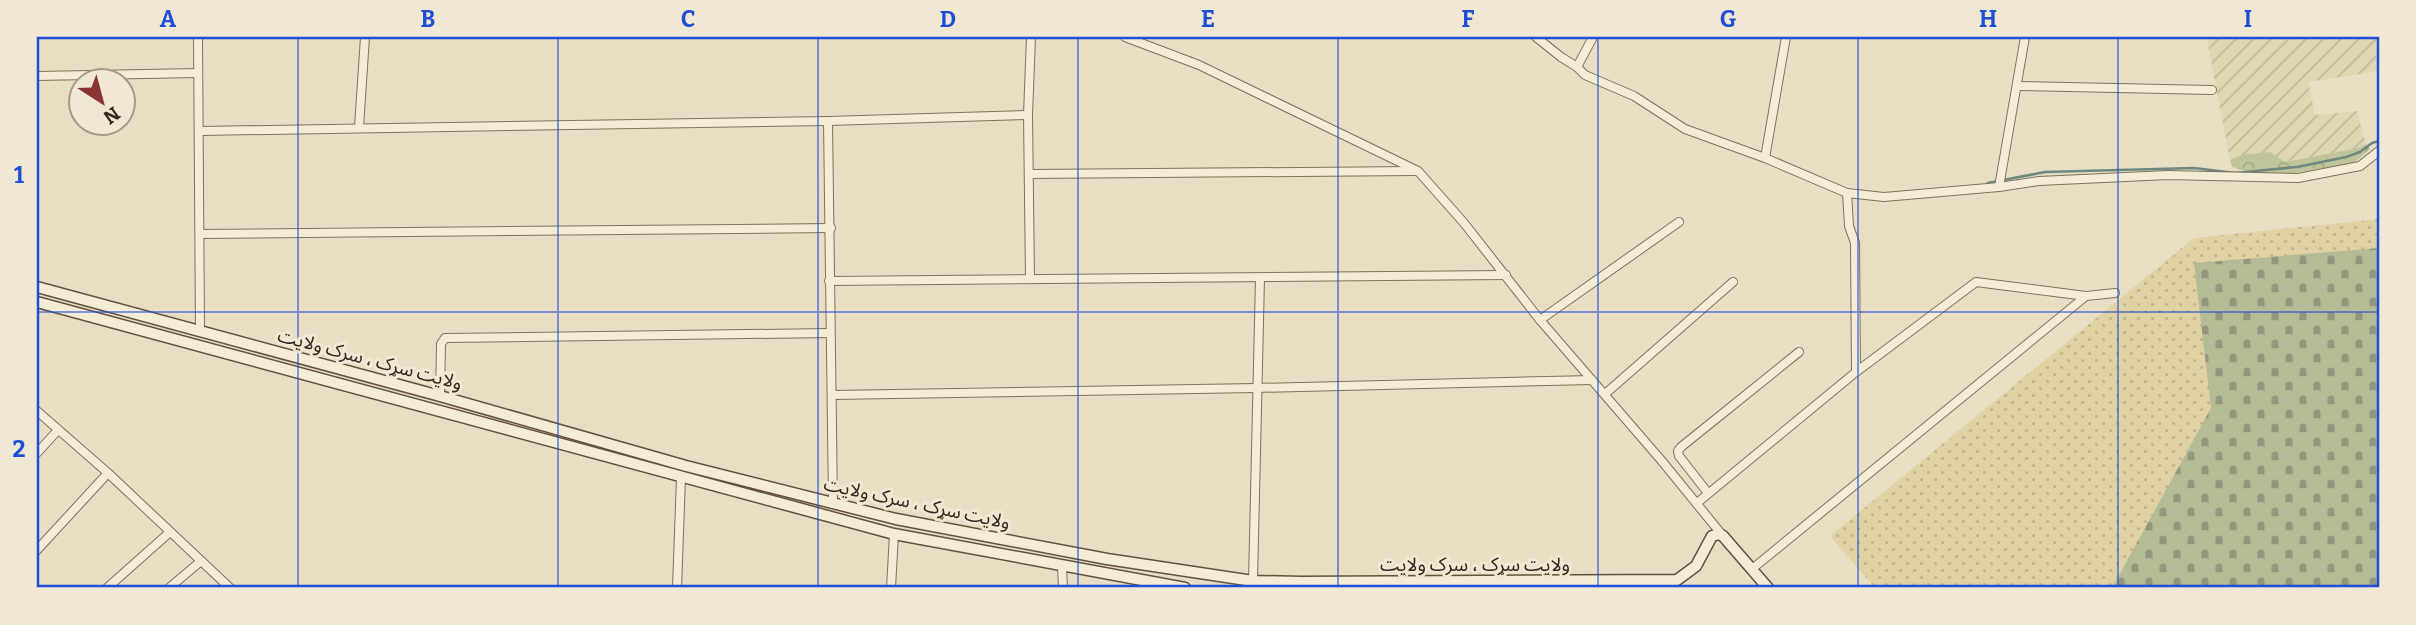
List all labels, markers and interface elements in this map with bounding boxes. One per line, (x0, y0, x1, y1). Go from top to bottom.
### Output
text: A (160, 5, 177, 33)
text: B (421, 5, 435, 33)
text: C (681, 5, 695, 33)
text: D (940, 5, 956, 33)
text: E (1201, 5, 1215, 33)
text: F (1462, 5, 1475, 33)
text: G (1720, 5, 1737, 33)
text: H (1979, 5, 1997, 33)
text: I (2244, 5, 2252, 33)
north arrow (66, 66, 136, 136)
text: N (99, 102, 124, 129)
text: 1 (14, 161, 24, 189)
street label: ولایت سړک ، سرک ولایت (275, 323, 465, 395)
text: 2 (13, 435, 26, 463)
street label: ولایت سړک ، سرک ولایت (822, 472, 1012, 534)
street label: ولایت سړک ، سرک ولایت (1380, 553, 1570, 576)

